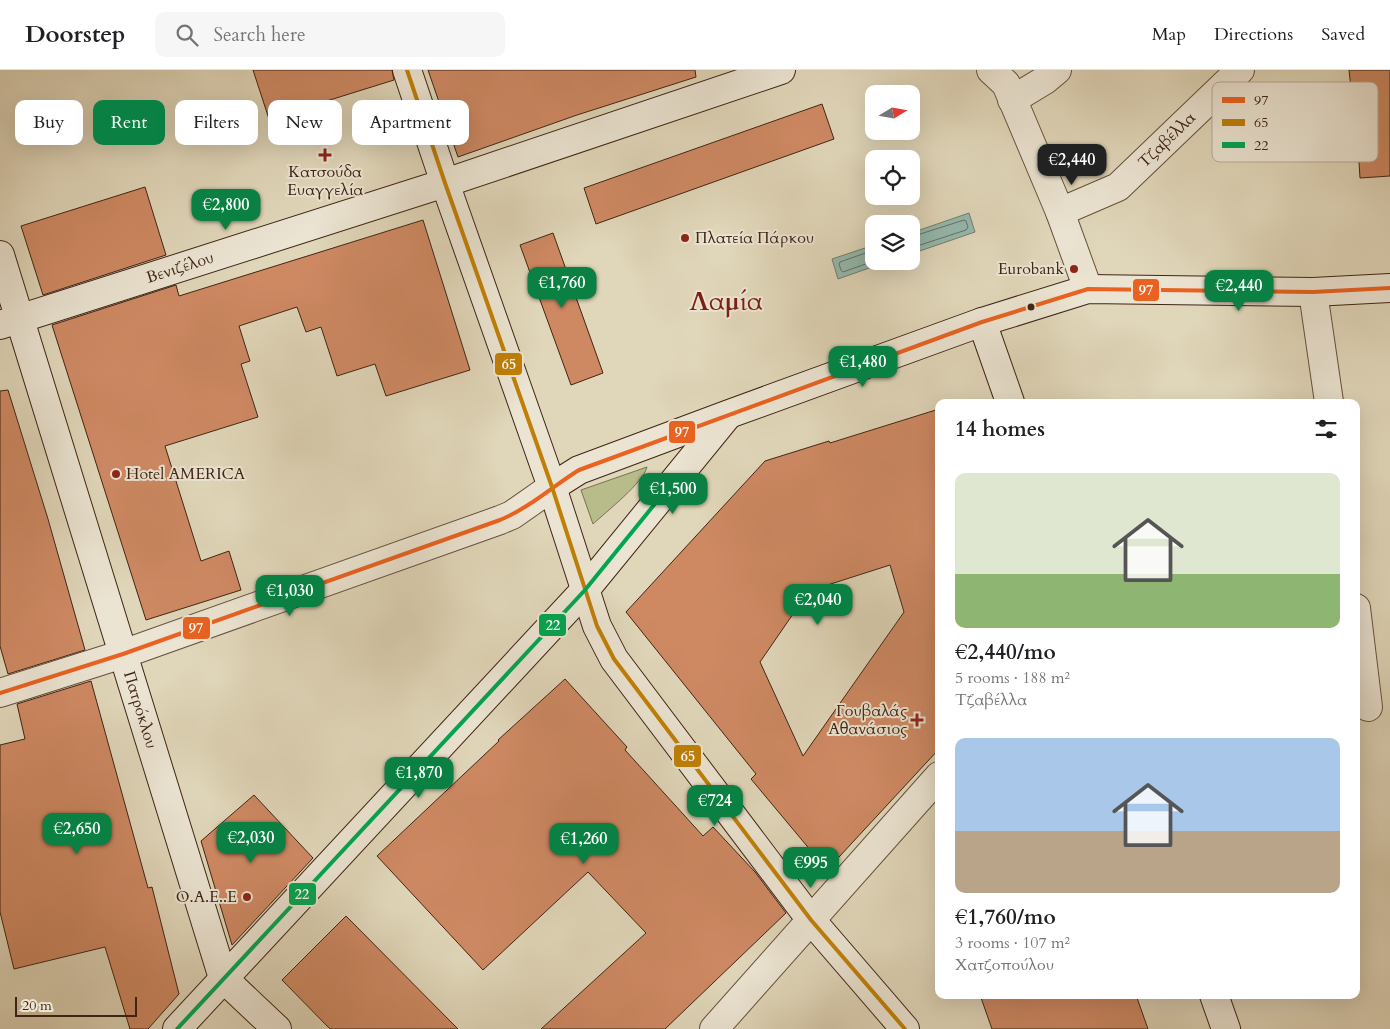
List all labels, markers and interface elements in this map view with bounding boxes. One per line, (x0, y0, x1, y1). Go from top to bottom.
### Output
search box (155, 12, 505, 57)
text: Doorstep (25, 18, 125, 51)
icon: search (173, 21, 201, 49)
text: Search here (213, 22, 306, 48)
text: Map (1152, 22, 1186, 47)
text: Directions (1214, 22, 1293, 47)
text: Saved (1321, 22, 1365, 47)
legend (1212, 82, 1378, 162)
north arrow (865, 85, 920, 140)
map controls (865, 85, 920, 270)
text: 97 (1254, 91, 1268, 110)
chip: Buy (15, 100, 83, 145)
chip: Rent (93, 100, 165, 145)
chip: Filters (175, 100, 258, 145)
chip: New (268, 100, 342, 145)
chip: Apartment (352, 100, 469, 145)
street label: Τζαβέλλα (1133, 107, 1201, 173)
text: 65 (1254, 113, 1268, 132)
text: 22 (1254, 136, 1268, 155)
pin: €2,440 (1031, 144, 1113, 186)
marker: Κατσούδα Ευαγγελία (319, 149, 331, 161)
text: €2,440 (1049, 149, 1096, 171)
button: locate (865, 150, 920, 205)
place label: Κατσούδα Ευαγγελία (287, 161, 363, 201)
pin: €2,800 (185, 189, 267, 231)
text: €2,800 (203, 194, 250, 216)
button: layers (865, 215, 920, 270)
place label: Πλατεία Πάρκου (695, 227, 814, 249)
marker: Πλατεία Πάρκου (679, 232, 691, 244)
street label: Βενιζέλου (143, 246, 217, 289)
place label: Eurobank (998, 258, 1064, 280)
marker: Eurobank (1068, 263, 1080, 275)
pin: €1,760 (521, 266, 603, 309)
pin: €2,440 (1198, 270, 1280, 312)
text: €1,760 (539, 272, 586, 294)
text: €2,440 (1216, 275, 1263, 297)
line badge: 97 (1132, 278, 1160, 302)
text: 97 (1139, 281, 1153, 300)
district label: Λαμία (689, 284, 763, 319)
unlabelled marker (1026, 302, 1036, 312)
pin: €1,480 (822, 346, 904, 388)
text: €1,480 (840, 351, 887, 373)
line badge: 65 (494, 352, 523, 376)
text: 65 (502, 355, 516, 374)
text: 14 homes (955, 415, 1045, 444)
icon: filters (1312, 415, 1340, 443)
line badge: 97 (668, 420, 696, 444)
text: 97 (675, 423, 689, 442)
place label: Hotel AMERICA (126, 463, 246, 485)
marker: Hotel AMERICA (110, 468, 122, 480)
pin: €1,500 (632, 472, 714, 515)
text: €1,500 (650, 478, 697, 500)
icon: home (1103, 505, 1193, 595)
pin: €1,030 (249, 574, 331, 617)
text: €1,030 (267, 580, 314, 602)
pin: €2,040 (777, 584, 859, 626)
text: €2,040 (795, 589, 842, 611)
line badge: 22 (538, 613, 567, 637)
line badge: 97 (182, 616, 211, 640)
text: 22 (546, 616, 560, 635)
text: 97 (189, 619, 203, 638)
text: €2,440/mo (955, 638, 1056, 667)
text: 5 rooms · 188 m² (955, 667, 1070, 689)
street label: Πατρόκλου (118, 668, 163, 751)
text: Τζαβέλλα (955, 689, 1027, 711)
place label: Γουβαλάς Αθανάσιος (828, 700, 907, 740)
marker: Γουβαλάς Αθανάσιος (911, 714, 923, 726)
line badge: 65 (673, 744, 702, 768)
text: 65 (681, 747, 695, 766)
pin: €1,870 (378, 756, 460, 799)
text: €1,870 (396, 762, 443, 784)
icon: home (1103, 770, 1193, 860)
pin: €724 (685, 784, 745, 827)
text: €724 (698, 790, 732, 812)
pin: €2,650 (36, 812, 118, 855)
text: €2,650 (54, 818, 101, 840)
pin: €2,030 (210, 822, 292, 864)
pin: €1,260 (543, 822, 625, 865)
text: €2,030 (228, 827, 275, 849)
text: €1,260 (561, 828, 608, 850)
pin: €995 (781, 846, 841, 889)
text: €995 (794, 852, 828, 874)
line badge: 22 (288, 882, 317, 906)
text: 22 (295, 885, 309, 904)
place label: O.A.E..E (176, 886, 237, 908)
marker: O.A.E..E (241, 891, 253, 903)
text: €1,760/mo (955, 903, 1056, 932)
text: 3 rooms · 107 m² (955, 932, 1070, 954)
text: Χατζοπούλου (955, 954, 1054, 976)
scale bar (15, 994, 138, 1017)
text: 20 m (22, 996, 52, 1015)

